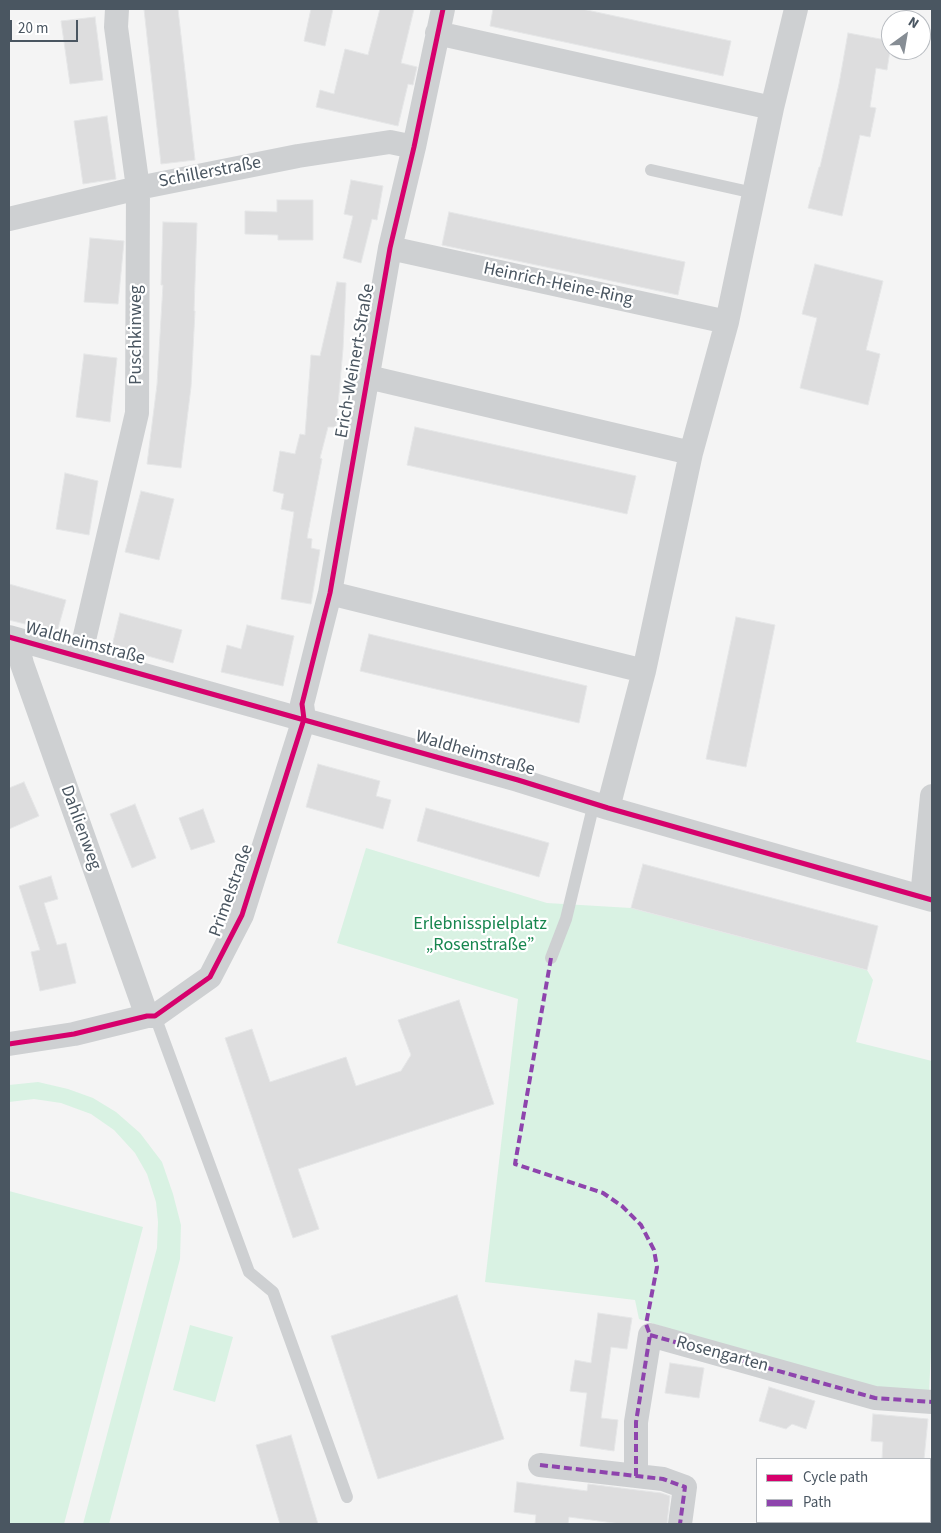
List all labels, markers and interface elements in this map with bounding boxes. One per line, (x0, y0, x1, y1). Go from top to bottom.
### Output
scale bar (12, 10, 80, 42)
north arrow (881, 10, 931, 60)
text: N (904, 12, 923, 34)
text: 20 m (18, 18, 48, 39)
street label: Schillerstraße (157, 152, 263, 194)
street label: Heinrich-Heine-Ring (481, 259, 635, 311)
street label: Erich-Weinert-Straße (332, 282, 380, 440)
street label: Puschkinweg (126, 285, 148, 385)
street label: Waldheimstraße (23, 618, 147, 670)
street label: Waldheimstraße (413, 727, 537, 781)
street label: Dahlienweg (55, 783, 105, 873)
street label: Primelstraße (205, 842, 259, 940)
park label: Erlebnisspielplatz „Rosenstraße” (413, 914, 547, 956)
street label: Rosengarten (673, 1332, 771, 1378)
legend (756, 1458, 931, 1523)
text: Cycle path (803, 1467, 868, 1488)
text: Path (803, 1492, 831, 1513)

